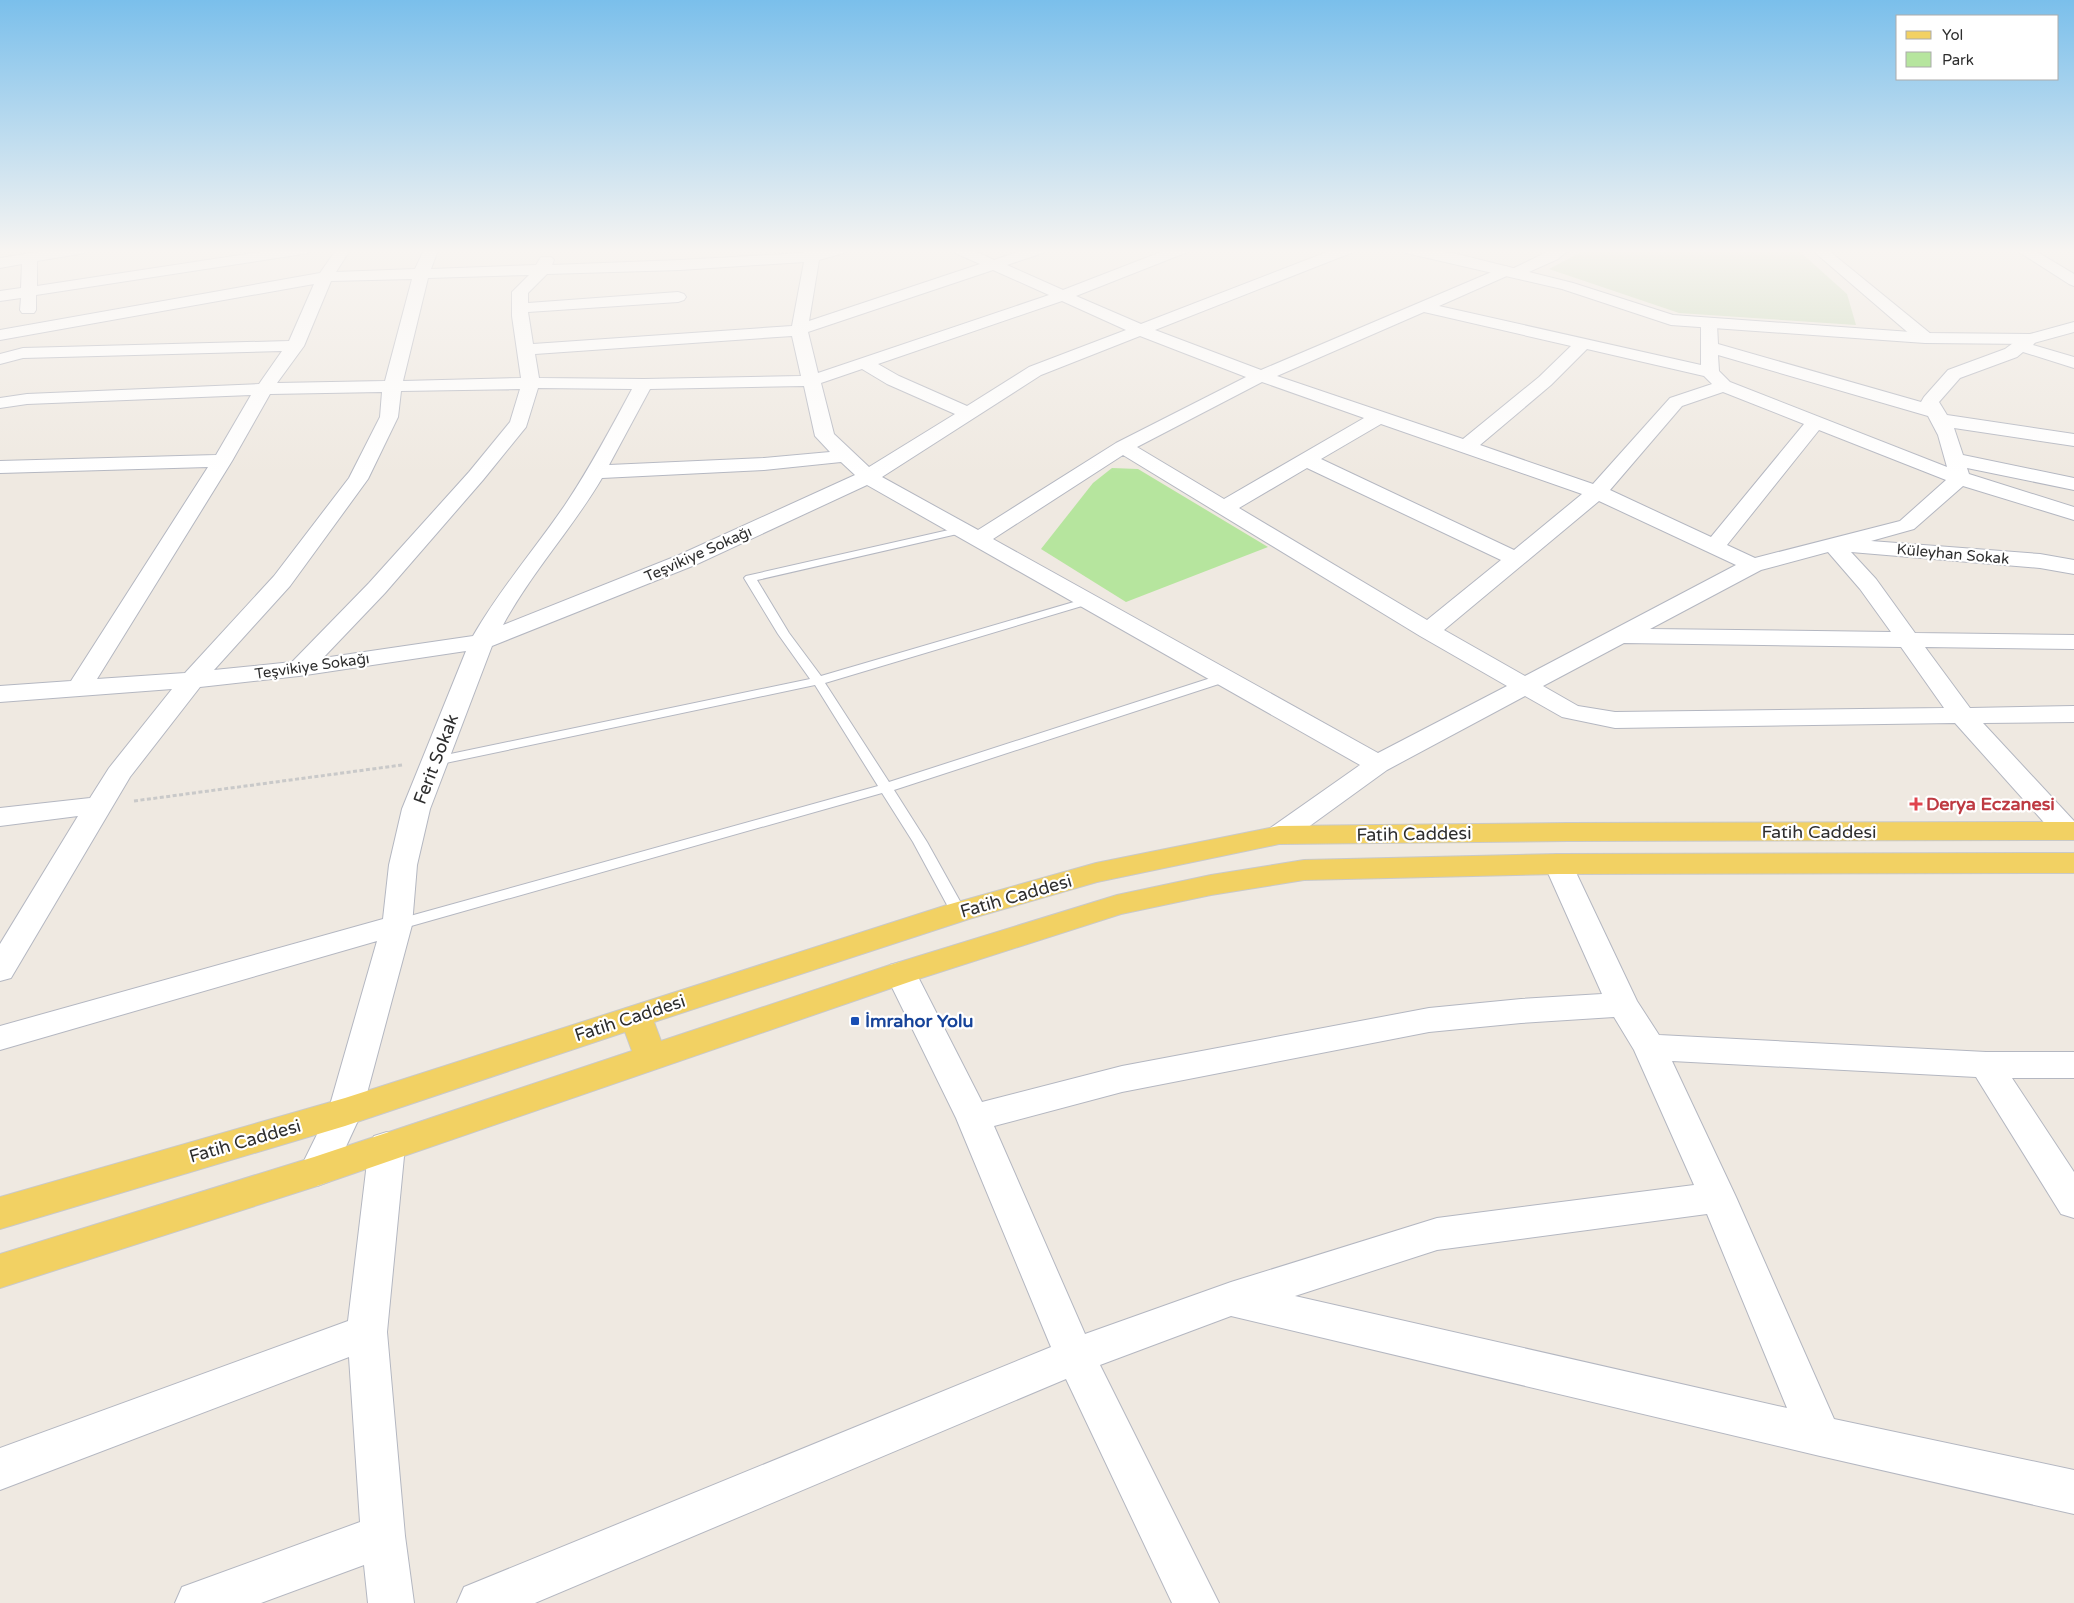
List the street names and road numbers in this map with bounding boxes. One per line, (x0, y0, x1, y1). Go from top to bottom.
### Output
street label: Teşvikiye Sokağı (641, 522, 755, 586)
street label: Küleyhan Sokak (1896, 540, 2010, 568)
street label: Teşvikiye Sokağı (253, 649, 371, 683)
street label: Ferit Sokak (409, 711, 463, 807)
street label: Fatih Caddesi (1761, 821, 1877, 843)
street label: Fatih Caddesi (1356, 822, 1472, 846)
street label: Fatih Caddesi (958, 870, 1074, 922)
street label: Fatih Caddesi (572, 990, 688, 1046)
street label: Fatih Caddesi (187, 1115, 303, 1167)

